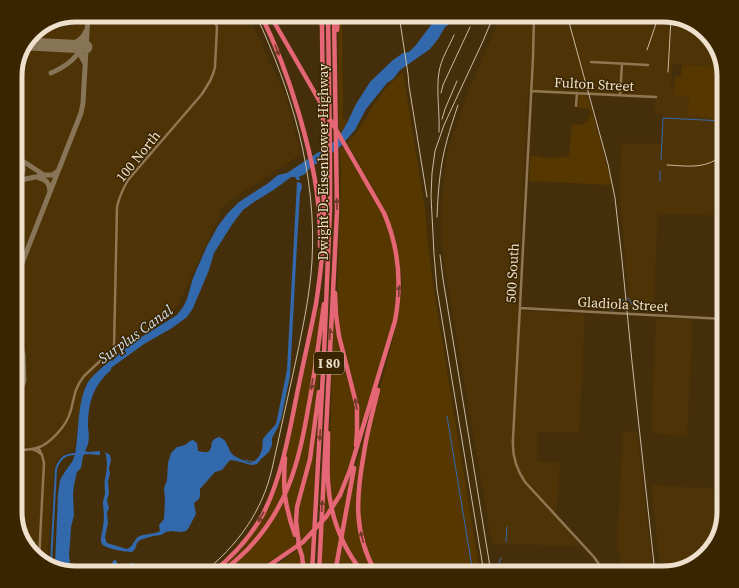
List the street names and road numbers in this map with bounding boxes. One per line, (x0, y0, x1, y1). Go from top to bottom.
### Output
street label: Dwight D. Eisenhower Highway (313, 63, 333, 261)
street label: Fulton Street (553, 72, 635, 96)
street label: 100 North (111, 126, 165, 186)
street label: 500 South (500, 242, 524, 304)
street label: Gladiola Street (577, 292, 669, 316)
road number: I 80 (314, 352, 344, 374)

